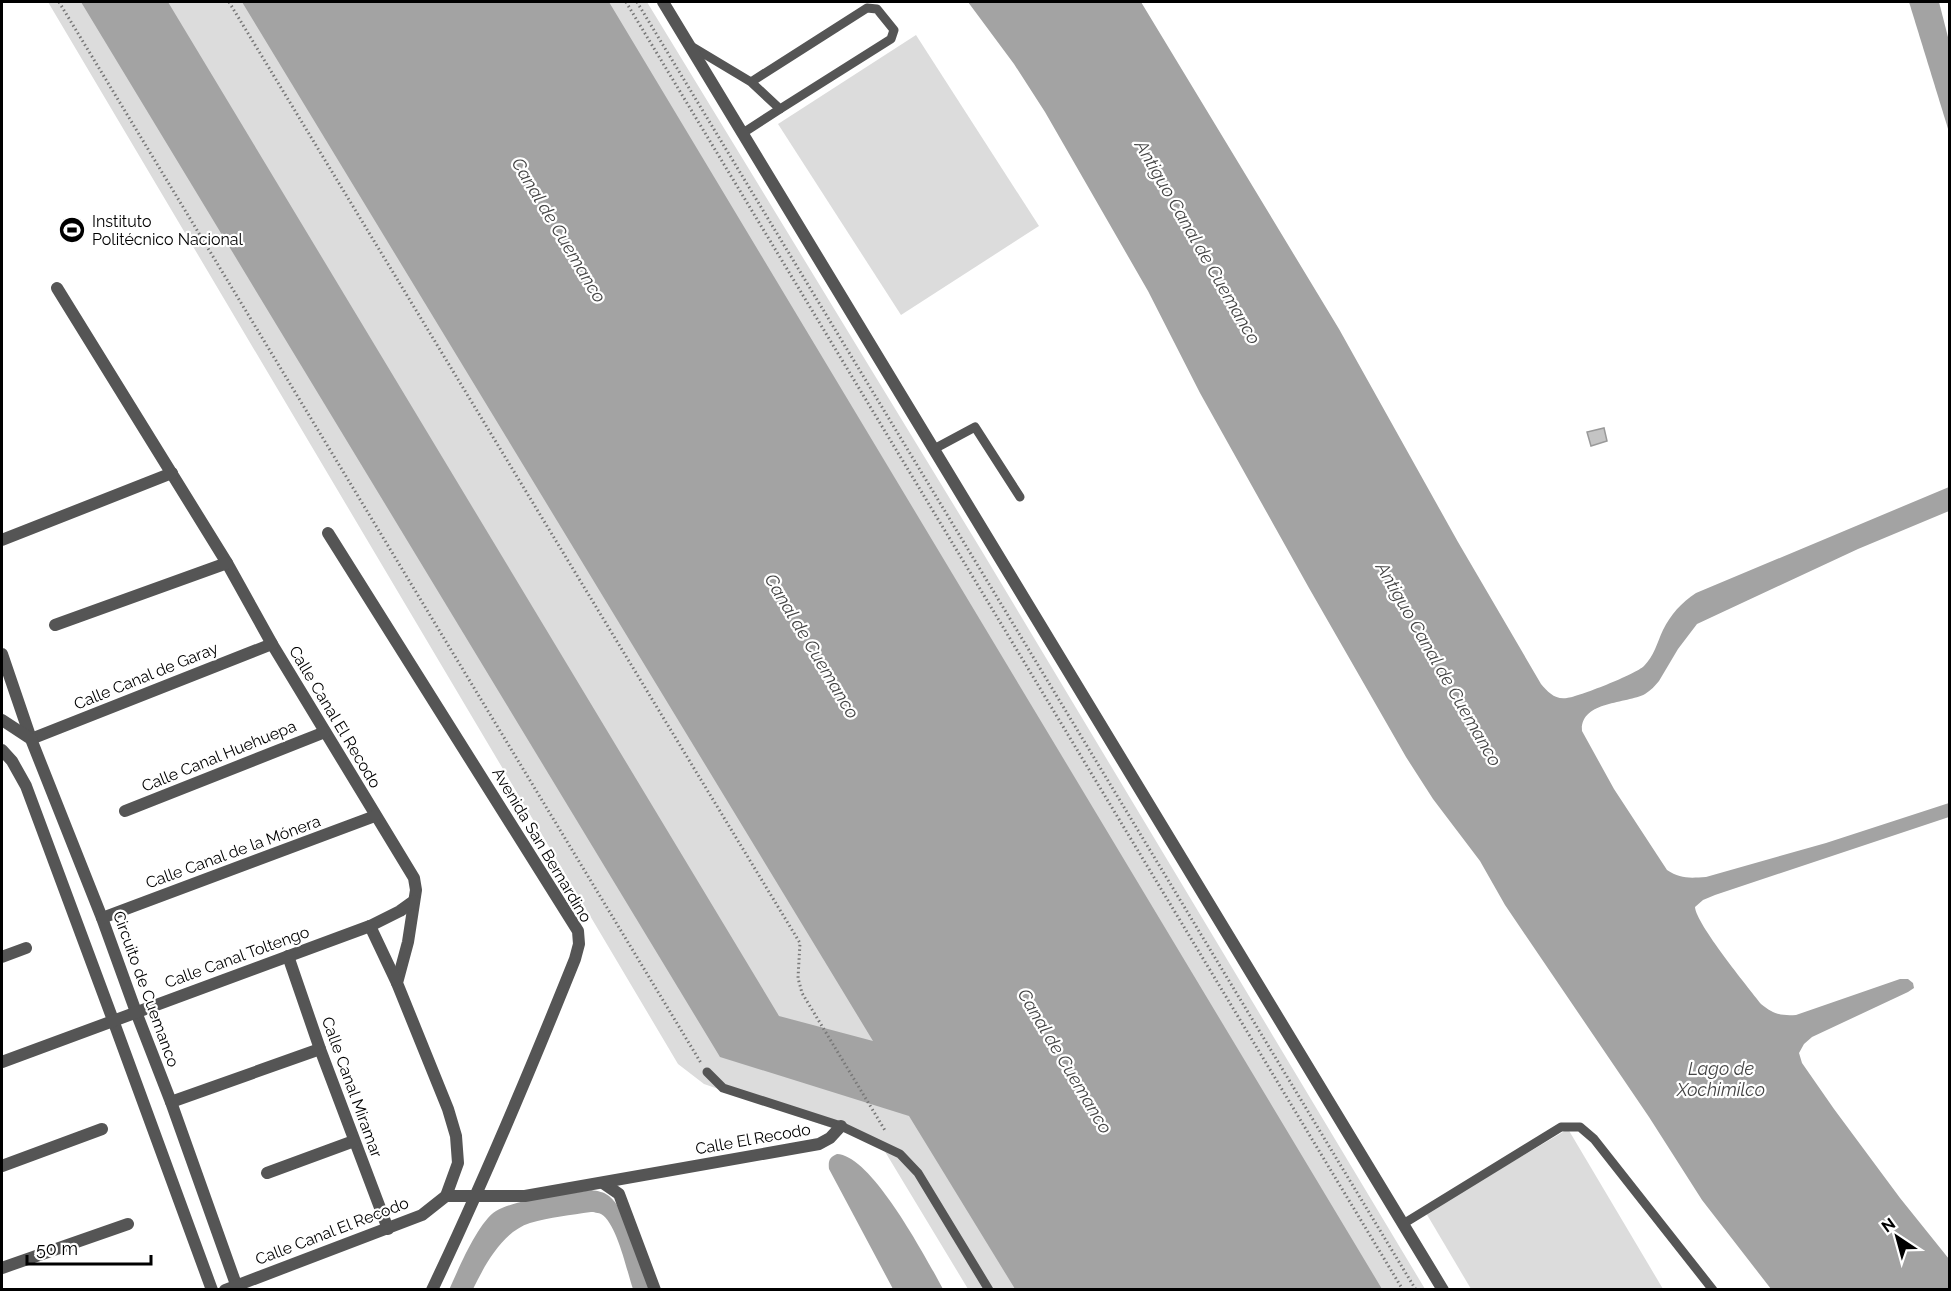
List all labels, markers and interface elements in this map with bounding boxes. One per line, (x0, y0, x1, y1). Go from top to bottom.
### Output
water label: Antiguo Canal de Cuemanco (1130, 135, 1265, 348)
water label: Canal de Cuemanco (507, 154, 611, 306)
place label: Instituto Politécnico Nacional (92, 212, 244, 249)
sports icon: Instituto Politécnico Nacional (57, 215, 87, 245)
water label: Antiguo Canal de Cuemanco (1371, 557, 1506, 770)
water label: Canal de Cuemanco (760, 570, 864, 722)
street label: Calle Canal de Garay (71, 638, 221, 714)
street label: Calle Canal El Recodo (285, 642, 385, 792)
street label: Calle Canal Huehuepa (139, 716, 299, 796)
street label: Avenida San Bernardino (488, 764, 596, 926)
street label: Calle Canal de la Mónera (143, 812, 323, 892)
street label: Circuito de Cuemanco (109, 908, 183, 1070)
street label: Calle Canal Toltengo (162, 922, 312, 992)
water label: Canal de Cuemanco (1013, 985, 1117, 1137)
street label: Calle Canal Miramar (318, 1014, 386, 1160)
water label: Lago de Xochimilco (1676, 1058, 1765, 1100)
street label: Calle El Recodo (694, 1119, 812, 1159)
street label: Calle Canal El Recodo (253, 1193, 411, 1269)
north arrow (1867, 1207, 1927, 1267)
text: N (1878, 1214, 1899, 1237)
scale bar (27, 1228, 152, 1266)
text: 50 m (36, 1238, 78, 1259)

